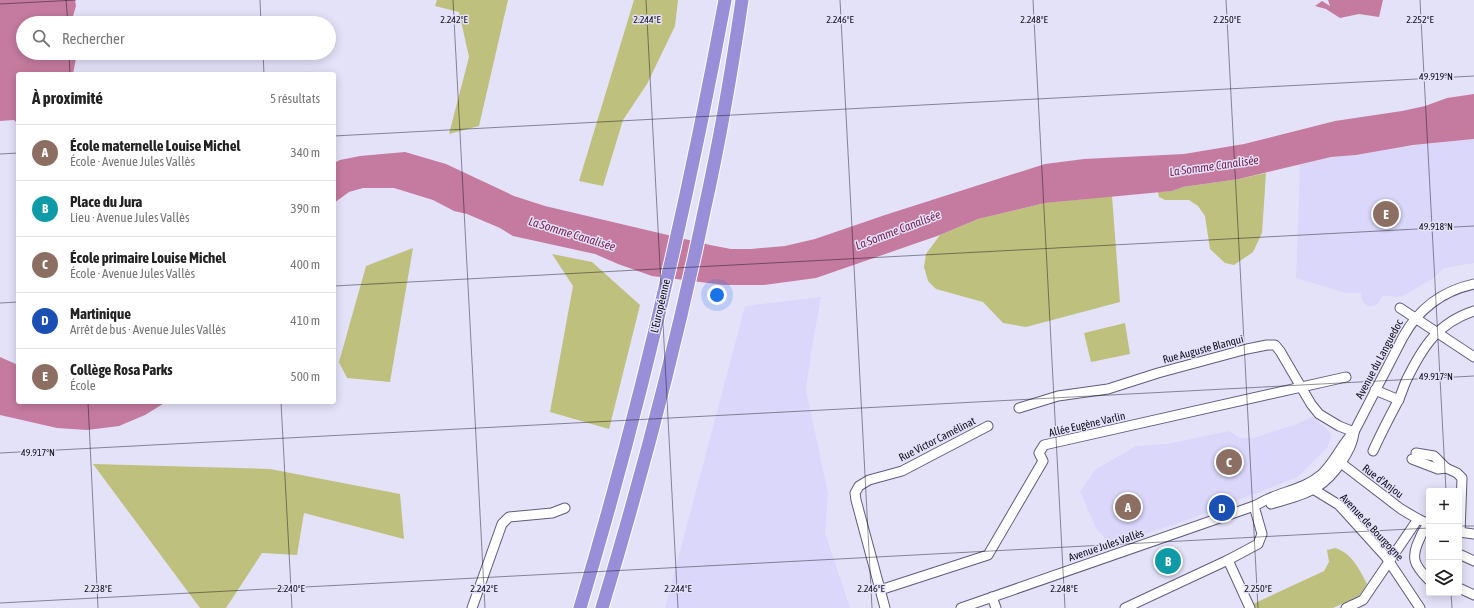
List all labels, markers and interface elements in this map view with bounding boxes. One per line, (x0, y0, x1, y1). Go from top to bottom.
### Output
text: 2.242°E (440, 14, 469, 25)
text: 2.244°E (633, 14, 662, 25)
text: 2.246°E (826, 14, 855, 25)
text: 2.248°E (1020, 14, 1049, 25)
text: 2.250°E (1213, 14, 1242, 25)
text: 2.252°E (1406, 14, 1435, 25)
search box (16, 16, 336, 60)
icon: search (30, 27, 52, 49)
text: Rechercher (62, 30, 124, 47)
text: 49.919°N (1419, 71, 1453, 82)
text: À proximité (32, 88, 103, 108)
text: 5 résultats (270, 91, 320, 106)
text: École maternelle Louise Michel (70, 137, 240, 154)
text: A (42, 145, 48, 160)
text: 340 m (291, 145, 320, 160)
water label: La Somme Canalisée (1168, 153, 1260, 179)
text: École · Avenue Jules Vallès (70, 154, 195, 169)
text: Place du Jura (70, 193, 142, 210)
pin: E (1373, 199, 1399, 229)
text: B (42, 201, 48, 216)
text: 390 m (291, 201, 320, 216)
water label: La Somme Canalisée (853, 207, 943, 253)
text: Lieu · Avenue Jules Vallès (70, 210, 190, 225)
water label: La Somme Canalisée (527, 214, 618, 254)
text: 49.918°N (1419, 221, 1453, 232)
text: École primaire Louise Michel (70, 249, 226, 266)
text: C (42, 257, 48, 272)
text: 400 m (291, 257, 320, 272)
text: École · Avenue Jules Vallès (70, 266, 195, 281)
street label: L'Européenne (648, 278, 672, 334)
your location (707, 285, 727, 305)
text: Martinique (70, 305, 131, 322)
text: D (41, 313, 49, 328)
text: 410 m (291, 313, 320, 328)
street label: Avenue du Languedoc (1353, 316, 1405, 401)
text: Arrêt de bus · Avenue Jules Vallès (70, 322, 226, 337)
street label: Rue Auguste Blanqui (1161, 332, 1245, 366)
text: Collège Rosa Parks (70, 361, 173, 378)
text: E (42, 369, 48, 384)
text: 500 m (291, 369, 320, 384)
text: 49.917°N (1419, 371, 1453, 382)
text: École (70, 378, 96, 393)
street label: Allée Eugène Varlin (1048, 409, 1126, 439)
street label: Rue Victor Camélinat (897, 415, 977, 463)
text: 49.917°N (21, 447, 55, 458)
pin: C (1216, 447, 1242, 477)
street label: Rue d'Anjou (1360, 462, 1406, 500)
map controls (1426, 488, 1462, 596)
button: + (1426, 488, 1462, 524)
street label: Avenue de Bourgogne (1338, 491, 1406, 563)
pin: A (1115, 492, 1141, 522)
pin: D (1209, 493, 1235, 523)
button: − (1426, 524, 1462, 560)
street label: Avenue Jules Vallès (1067, 526, 1145, 563)
pin: B (1155, 546, 1181, 576)
button: layers (1426, 560, 1462, 596)
text: 2.238°E (84, 583, 113, 594)
text: 2.240°E (277, 583, 306, 594)
text: 2.242°E (470, 583, 499, 594)
text: 2.244°E (664, 583, 693, 594)
text: 2.246°E (857, 583, 886, 594)
text: 2.248°E (1050, 583, 1079, 594)
text: 2.250°E (1244, 583, 1273, 594)

